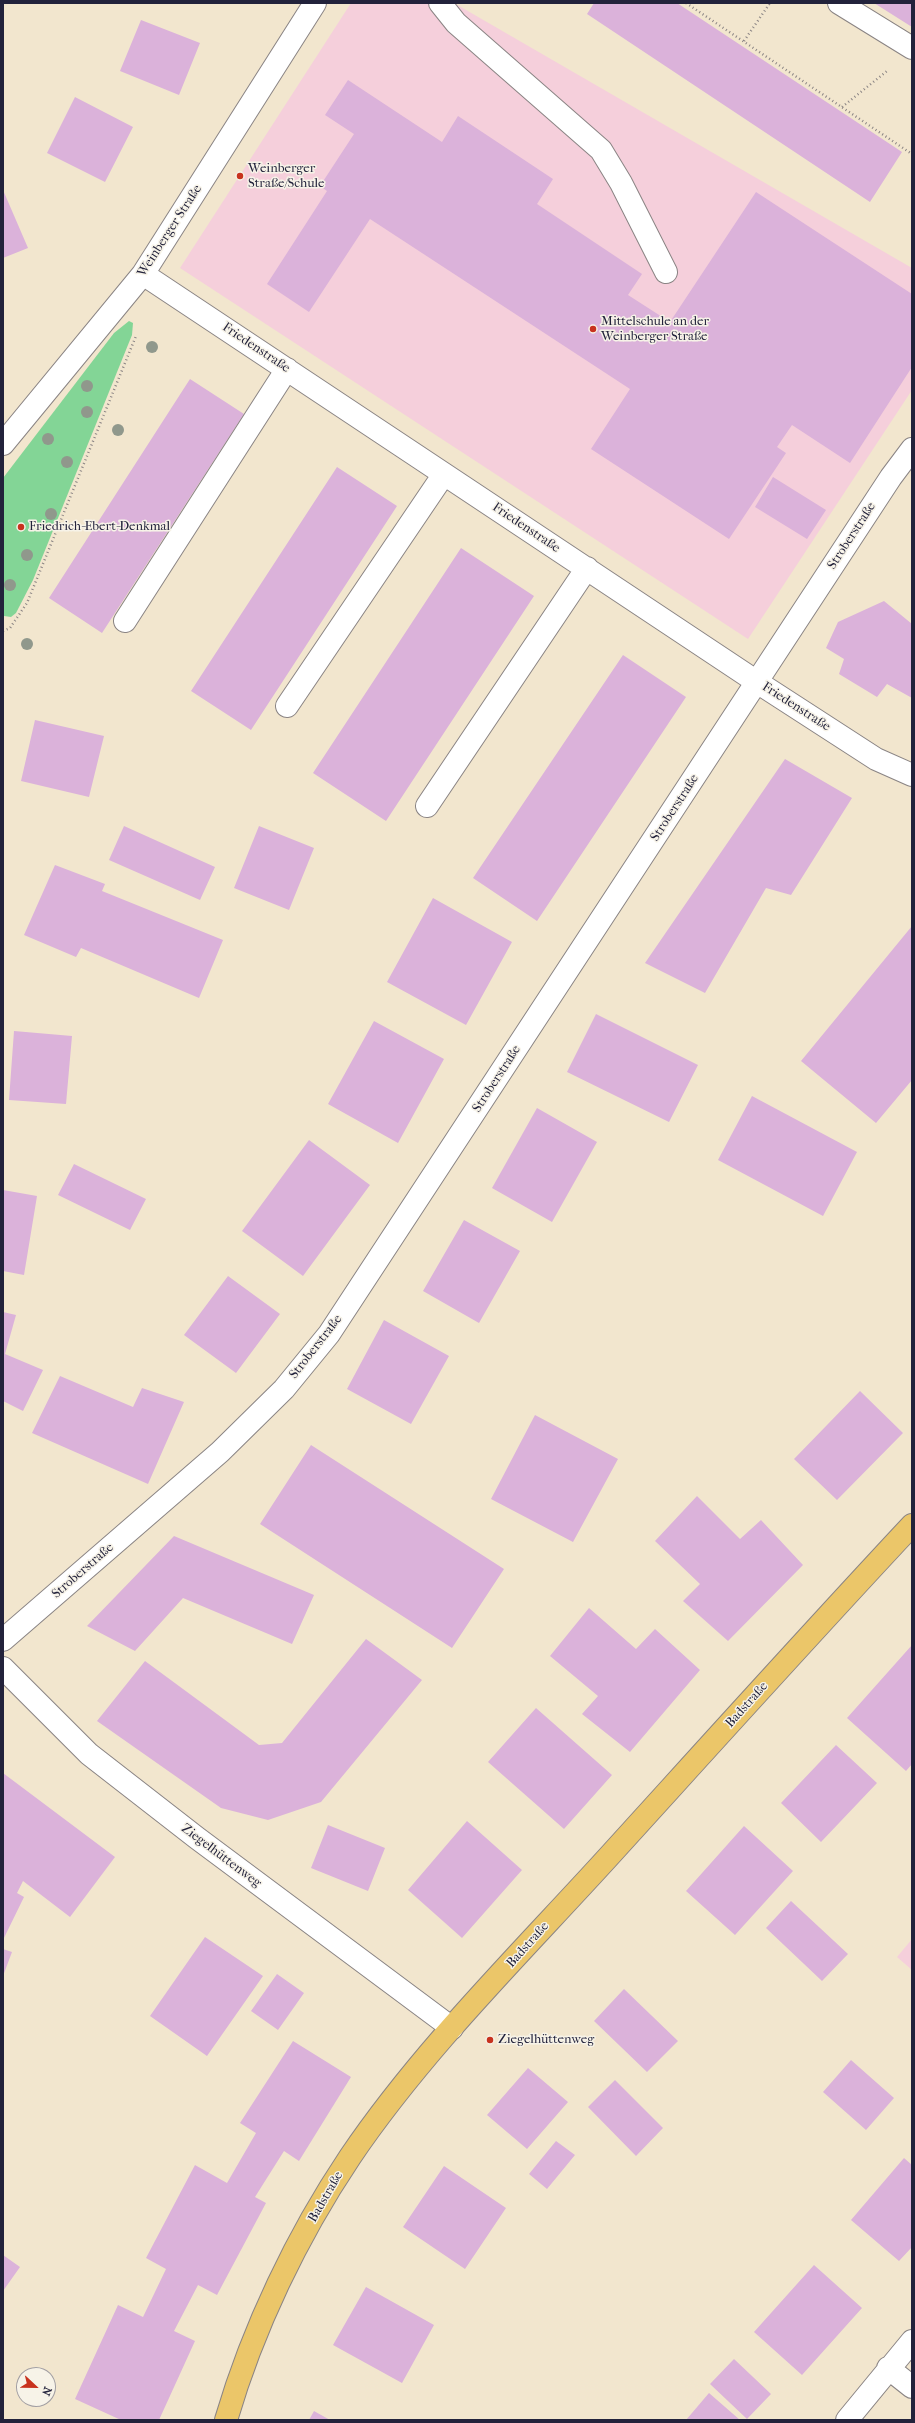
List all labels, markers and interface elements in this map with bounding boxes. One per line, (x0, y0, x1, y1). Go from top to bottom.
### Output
place label: Weinberger Straße/Schule (248, 161, 324, 192)
marker: Weinberger Straße/Schule (235, 171, 245, 181)
street label: Weinberger Straße (134, 182, 206, 280)
place label: Mittelschule an der Weinberger Straße (601, 314, 709, 345)
street label: Friedenstraße (219, 320, 293, 376)
marker: Mittelschule an der Weinberger Straße (588, 324, 598, 334)
street label: Friedenstraße (489, 500, 563, 556)
street label: Stroberstraße (825, 500, 879, 572)
place label: Friedrich-Ebert-Denkmal (29, 519, 170, 535)
marker: Friedrich-Ebert-Denkmal (16, 522, 26, 532)
street label: Friedenstraße (759, 679, 833, 735)
street label: Stroberstraße (648, 772, 702, 844)
street label: Stroberstraße (470, 1043, 524, 1115)
street label: Stroberstraße (286, 1312, 346, 1382)
street label: Stroberstraße (49, 1540, 117, 1602)
street label: Badstraße (722, 1679, 772, 1731)
street label: Ziegelhüttenweg (178, 1821, 264, 1891)
street label: Badstraße (503, 1919, 553, 1971)
place label: Ziegelhüttenweg (498, 2032, 594, 2048)
marker: Ziegelhüttenweg (485, 2035, 495, 2045)
street label: Badstraße (305, 2169, 347, 2225)
north arrow (16, 2367, 56, 2407)
text: N (39, 2385, 54, 2398)

